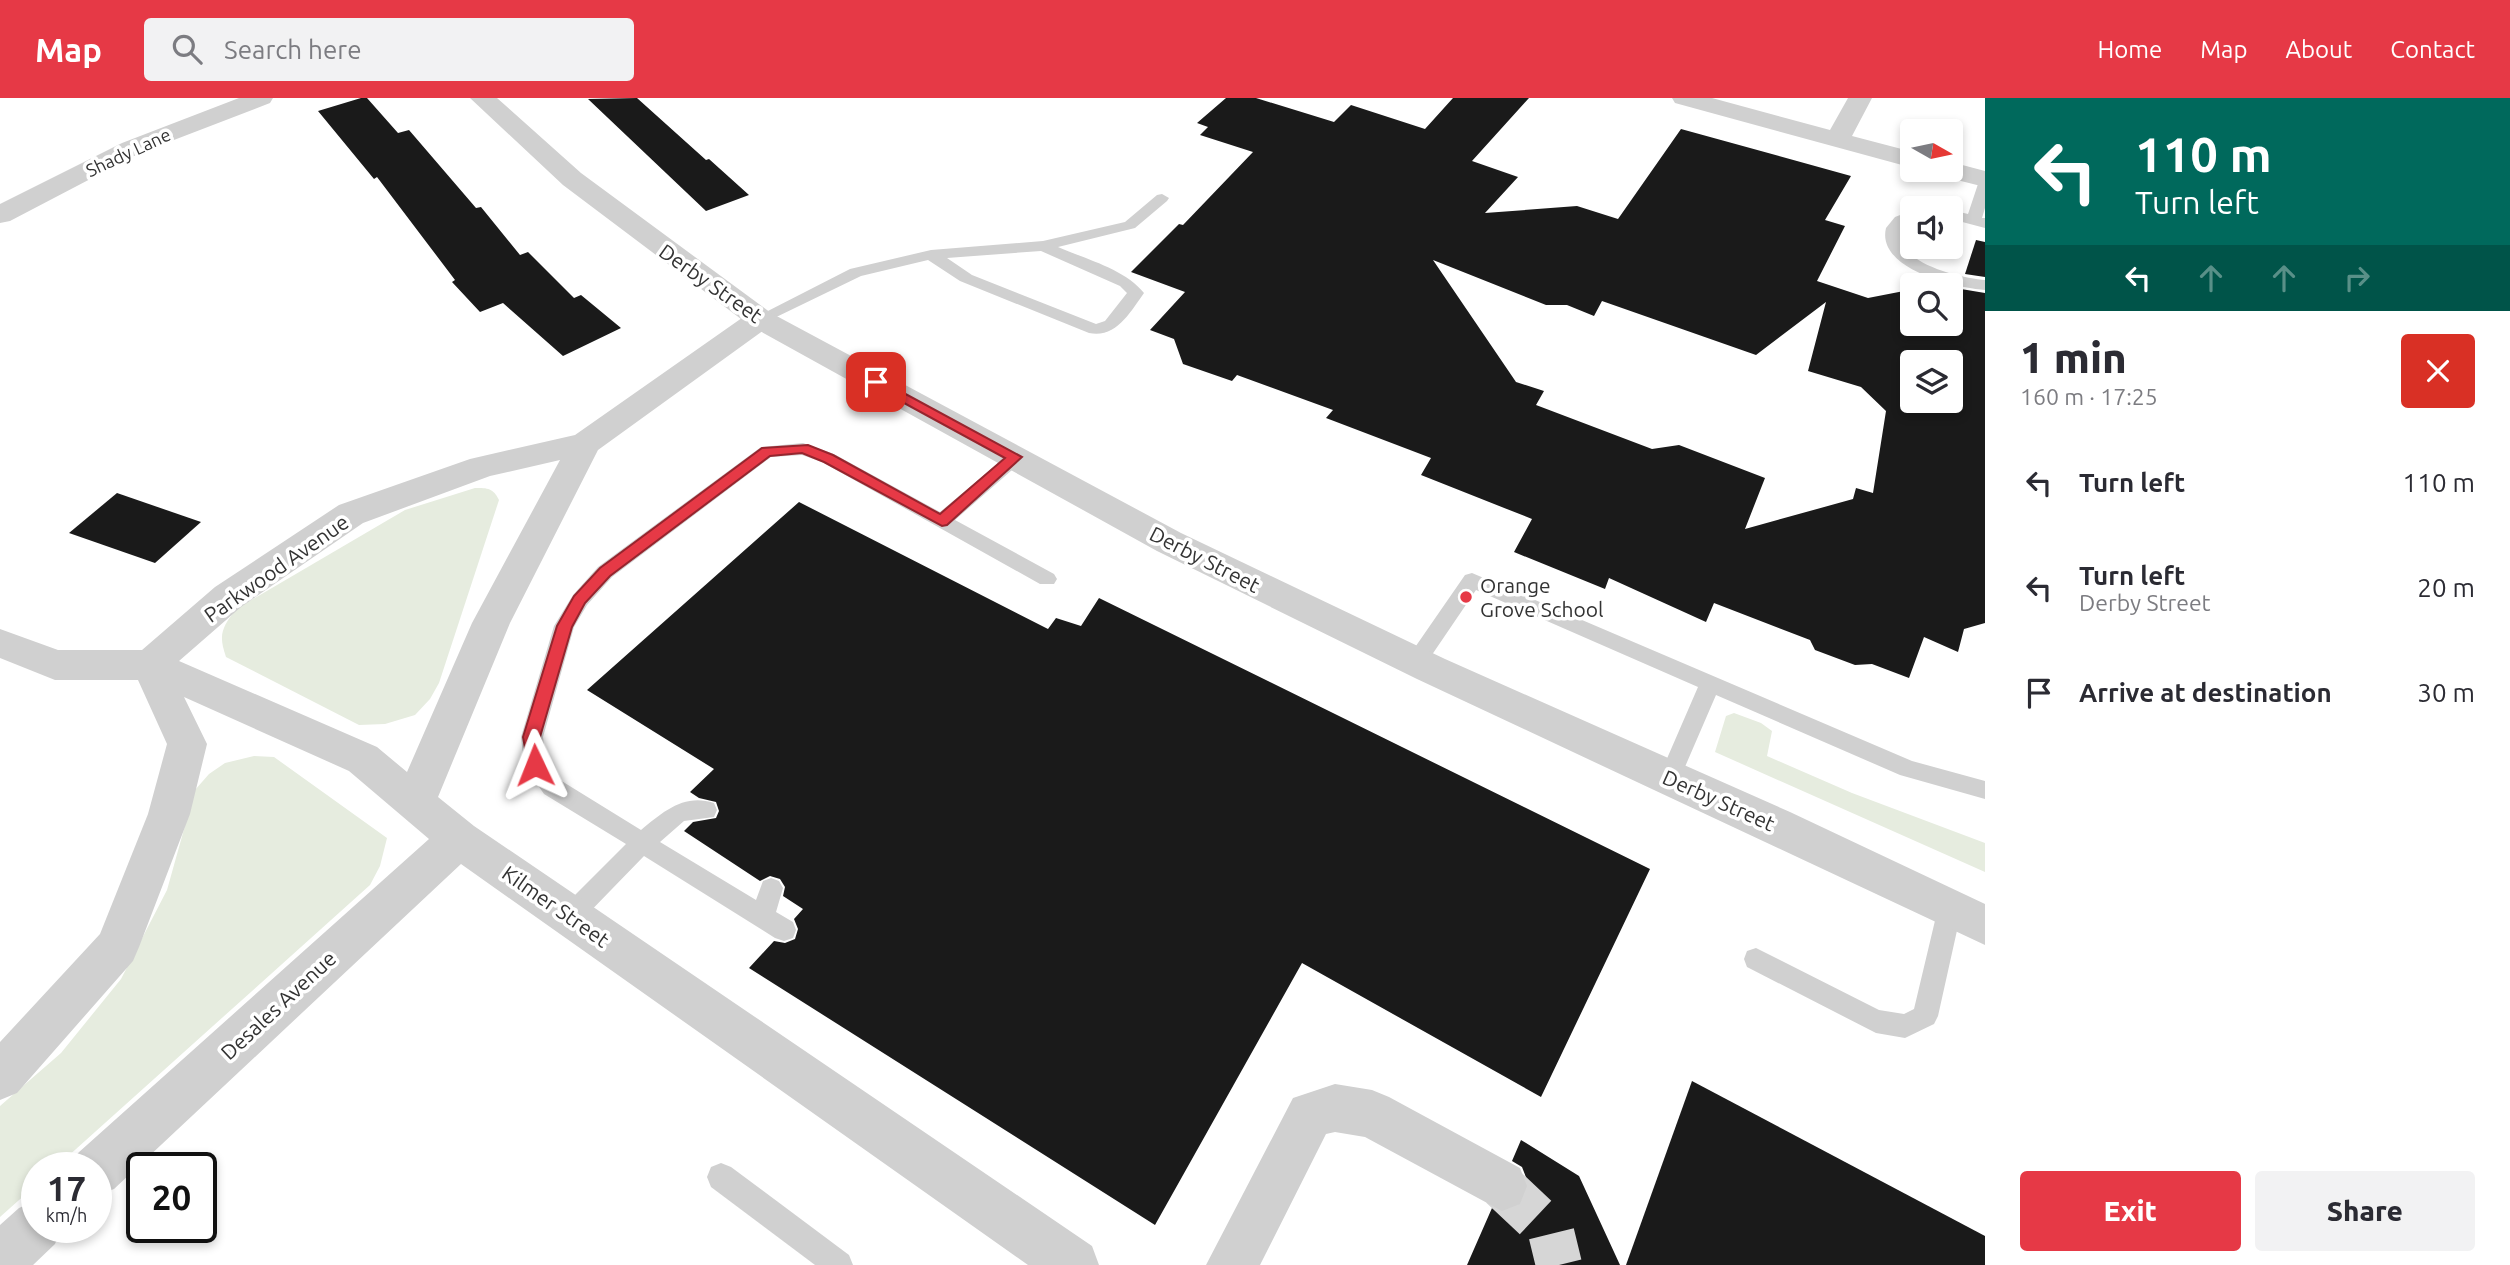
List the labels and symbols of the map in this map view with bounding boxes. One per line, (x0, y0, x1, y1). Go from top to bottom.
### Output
north arrow (1900, 119, 1964, 182)
street label: Shady Lane (83, 124, 173, 180)
street label: Derby Street (655, 239, 767, 327)
pin (846, 352, 906, 412)
street label: Parkwood Avenue (199, 509, 353, 627)
street label: Derby Street (1146, 521, 1264, 597)
place label: Orange Grove School (1480, 573, 1604, 621)
marker: Orange Grove School (1458, 589, 1474, 605)
position arrow (498, 728, 572, 802)
street label: Derby Street (1659, 765, 1779, 835)
street label: Kilmer Street (498, 860, 614, 952)
street label: Desales Avenue (216, 946, 340, 1064)
speed limit sign: 20 (126, 1152, 217, 1243)

